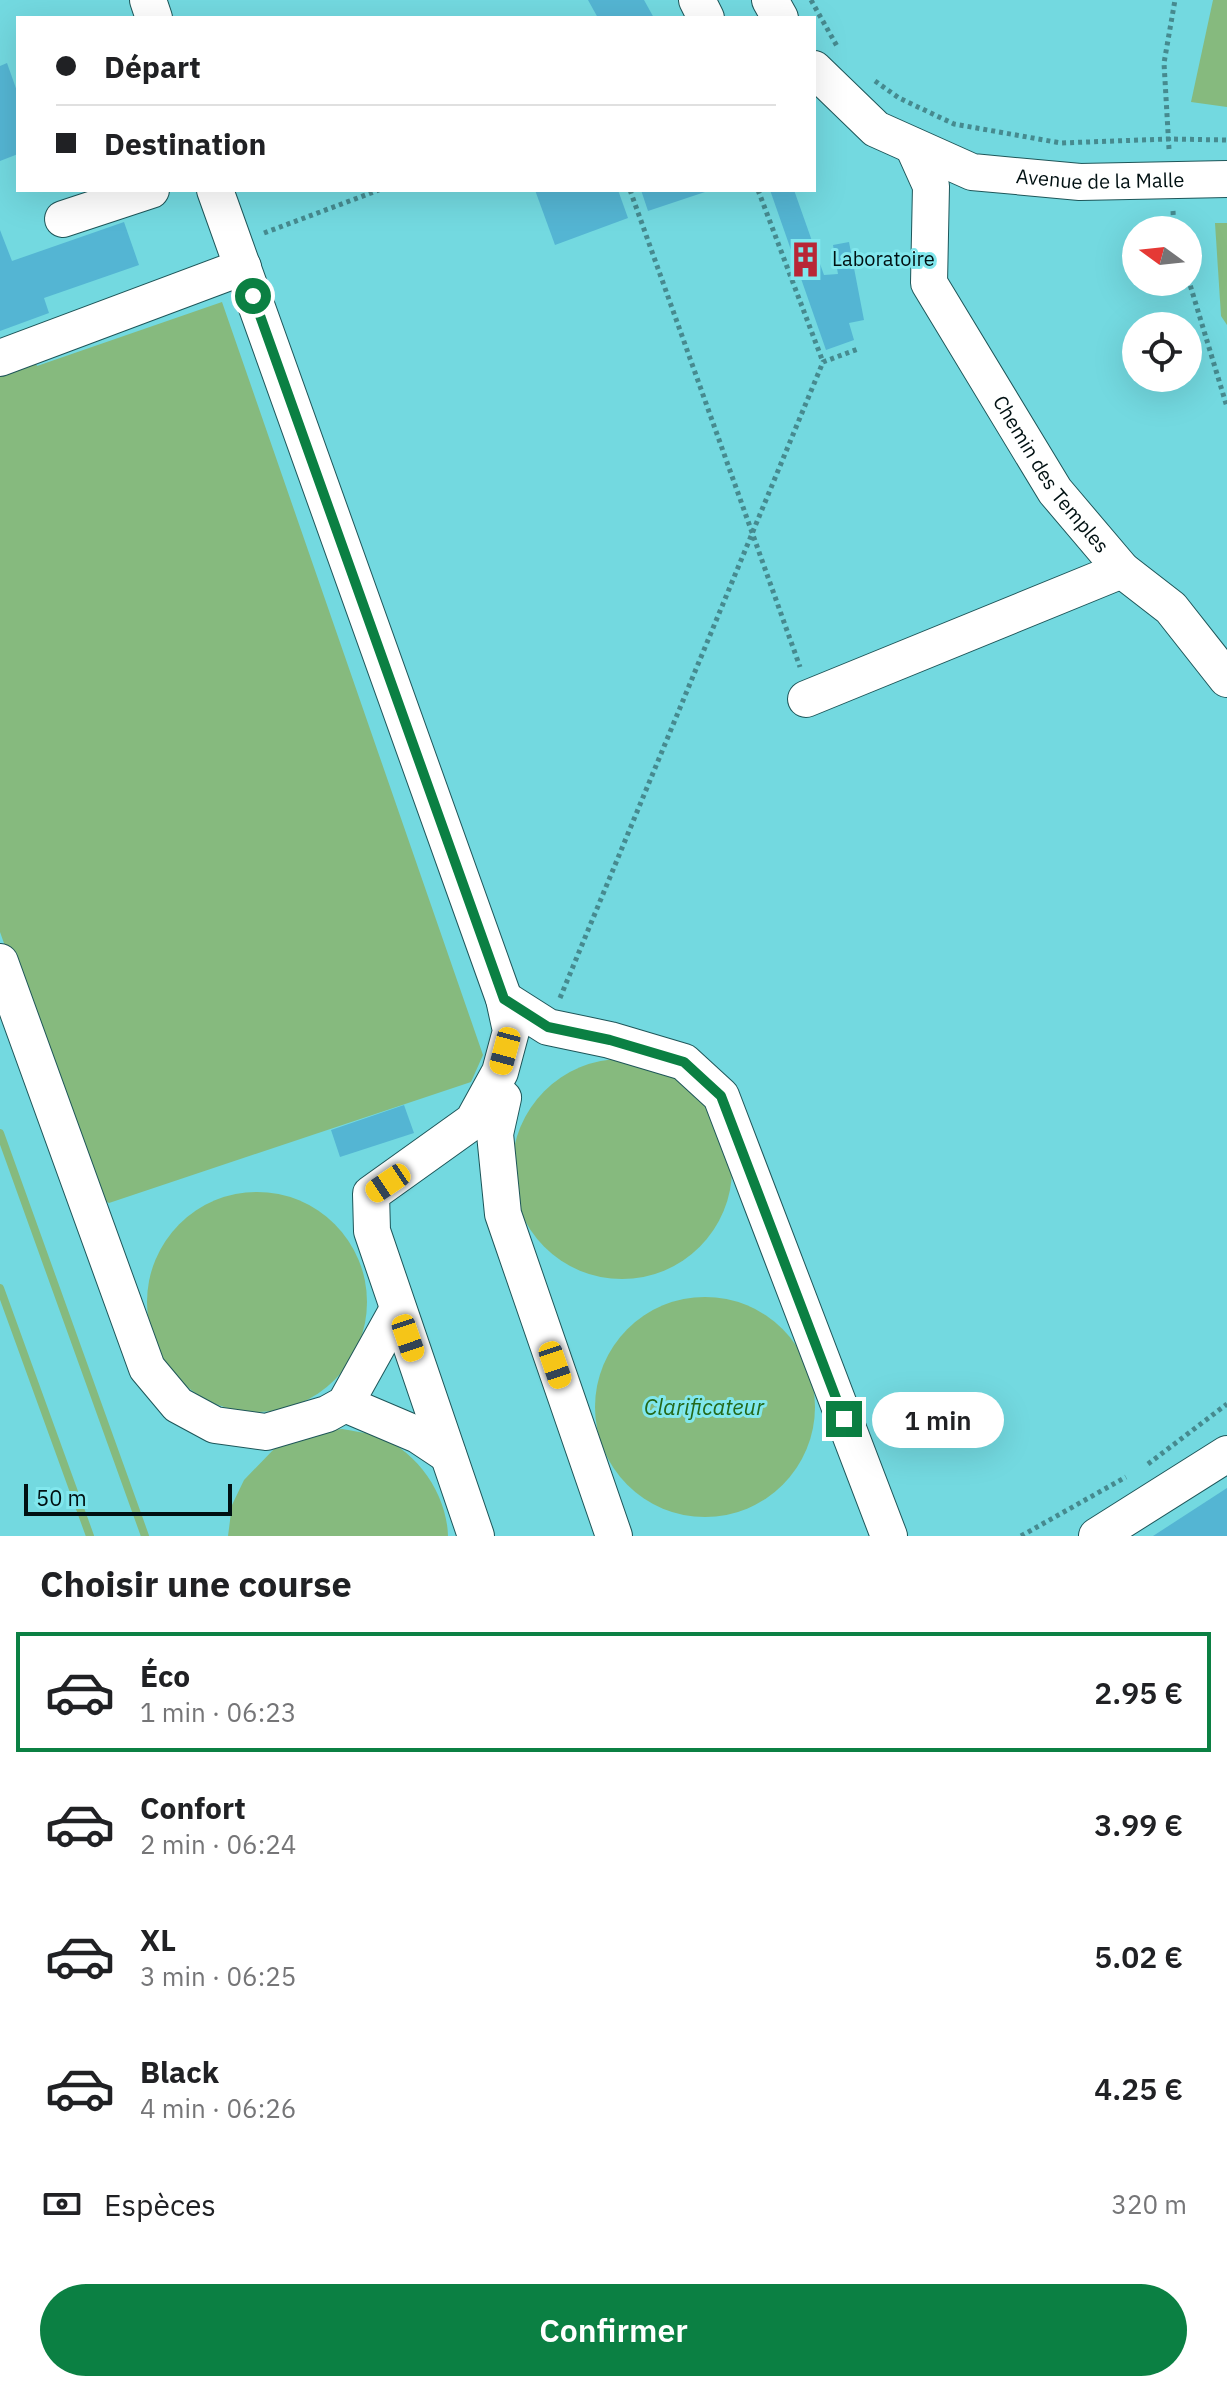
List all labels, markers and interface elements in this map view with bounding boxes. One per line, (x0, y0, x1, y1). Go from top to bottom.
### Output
text: Départ (104, 47, 201, 86)
text: Destination (104, 124, 266, 163)
street label: Avenue de la Malle (1015, 162, 1185, 195)
north arrow (1122, 216, 1202, 296)
map controls (1122, 216, 1202, 392)
building icon: Laboratoire (787, 240, 825, 278)
place label: Laboratoire (832, 245, 935, 272)
route start (235, 278, 271, 314)
button: locate (1122, 312, 1202, 392)
street label: Chemin des Temples (987, 390, 1116, 558)
car (487, 1025, 523, 1077)
car (361, 1160, 415, 1206)
car (389, 1311, 427, 1365)
car (536, 1338, 574, 1392)
callout: 1 min (872, 1391, 1004, 1447)
water label: Clarificateur (644, 1392, 765, 1421)
route end (826, 1401, 862, 1437)
text: 1 min (904, 1403, 972, 1437)
scale bar (24, 1480, 232, 1516)
text: 50 m (36, 1483, 87, 1512)
text: Choisir une course (40, 1560, 352, 1607)
icon: car (44, 1656, 116, 1728)
text: Éco (140, 1656, 190, 1695)
text: 2.95 € (1094, 1673, 1183, 1712)
text: 1 min · 06:23 (140, 1695, 296, 1729)
icon: car (44, 1788, 116, 1860)
text: Confort (140, 1788, 246, 1827)
text: 3.99 € (1094, 1805, 1183, 1844)
text: 2 min · 06:24 (140, 1827, 296, 1861)
icon: car (44, 1920, 116, 1992)
text: XL (140, 1920, 176, 1959)
text: 5.02 € (1094, 1937, 1183, 1976)
text: 3 min · 06:25 (140, 1959, 296, 1993)
icon: car (44, 2052, 116, 2124)
text: Black (140, 2052, 219, 2091)
text: 4.25 € (1094, 2069, 1183, 2108)
text: 4 min · 06:26 (140, 2091, 296, 2125)
icon: cash (40, 2182, 84, 2226)
text: Espèces (104, 2185, 216, 2224)
text: 320 m (1111, 2187, 1187, 2221)
button: Confirmer (40, 2284, 1187, 2376)

